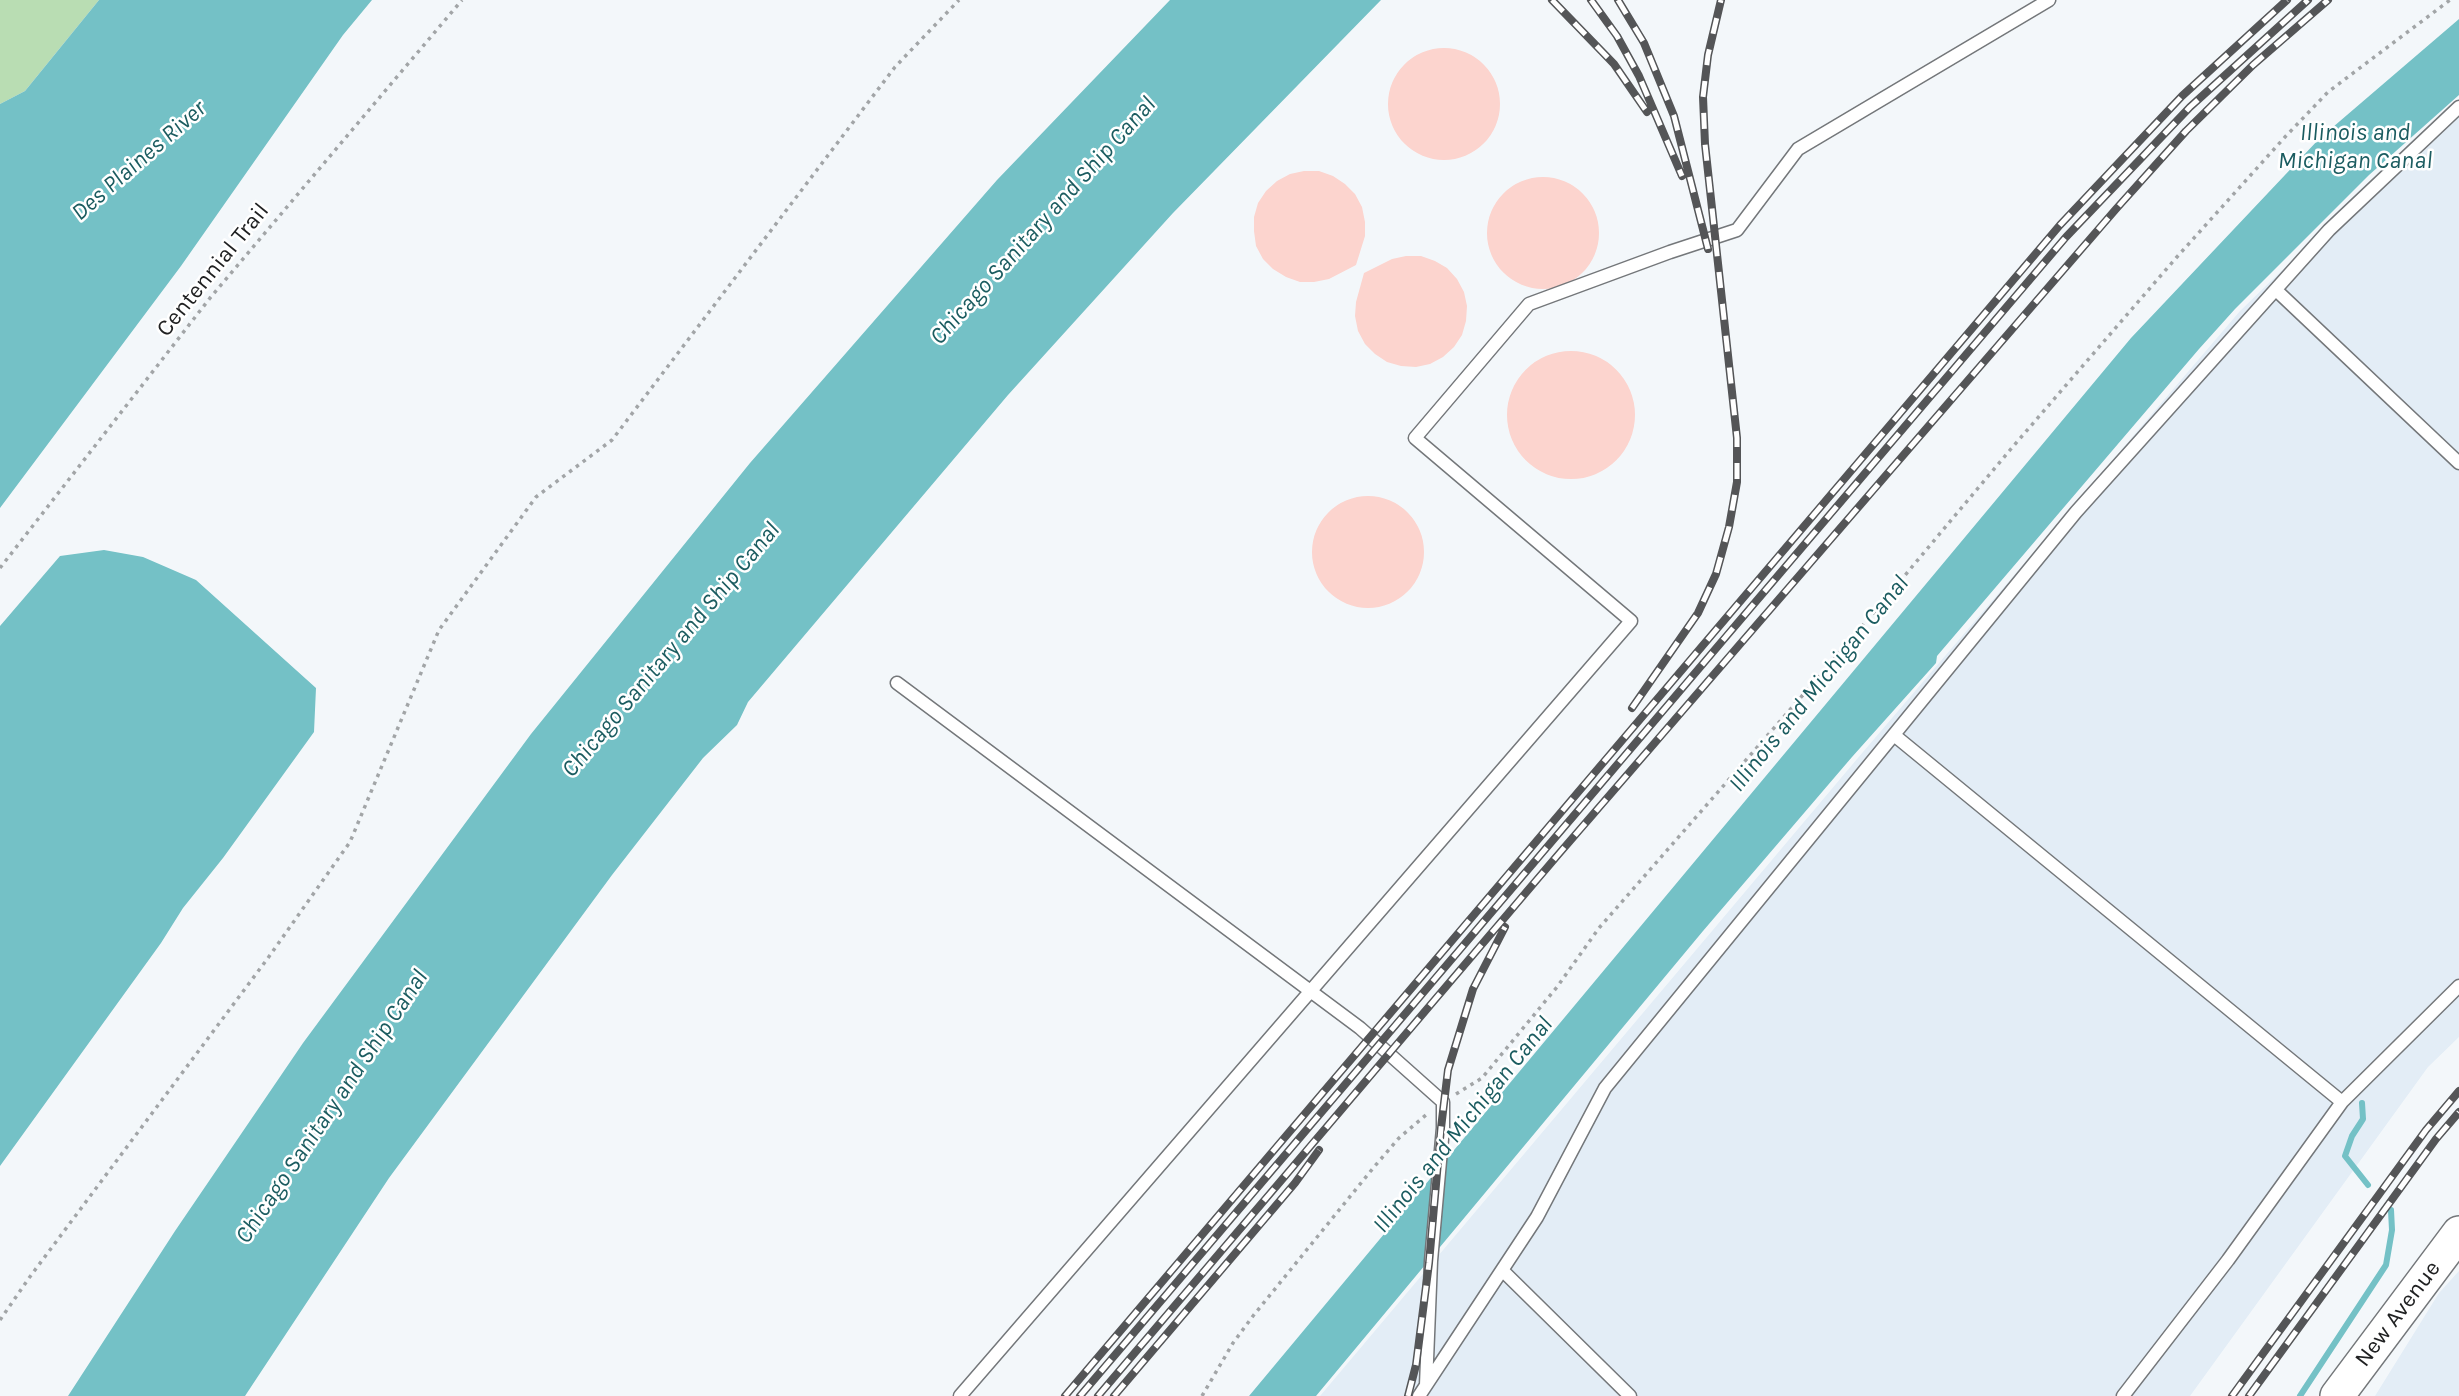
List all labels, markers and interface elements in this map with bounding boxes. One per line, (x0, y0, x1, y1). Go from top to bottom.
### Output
water label: Chicago Sanitary and Ship Canal (924, 91, 1162, 351)
water label: Des Plaines River (66, 95, 212, 227)
water label: Illinois and Michigan Canal (2278, 119, 2432, 175)
street label: Centennial Trail (151, 198, 275, 342)
water label: Chicago Sanitary and Ship Canal (556, 517, 786, 783)
water label: Illinois and Michigan Canal (1723, 570, 1915, 798)
water label: Chicago Sanitary and Ship Canal (229, 965, 435, 1249)
water label: Illinois and Michigan Canal (1367, 1011, 1559, 1239)
street label: New Avenue (2349, 1256, 2447, 1372)

